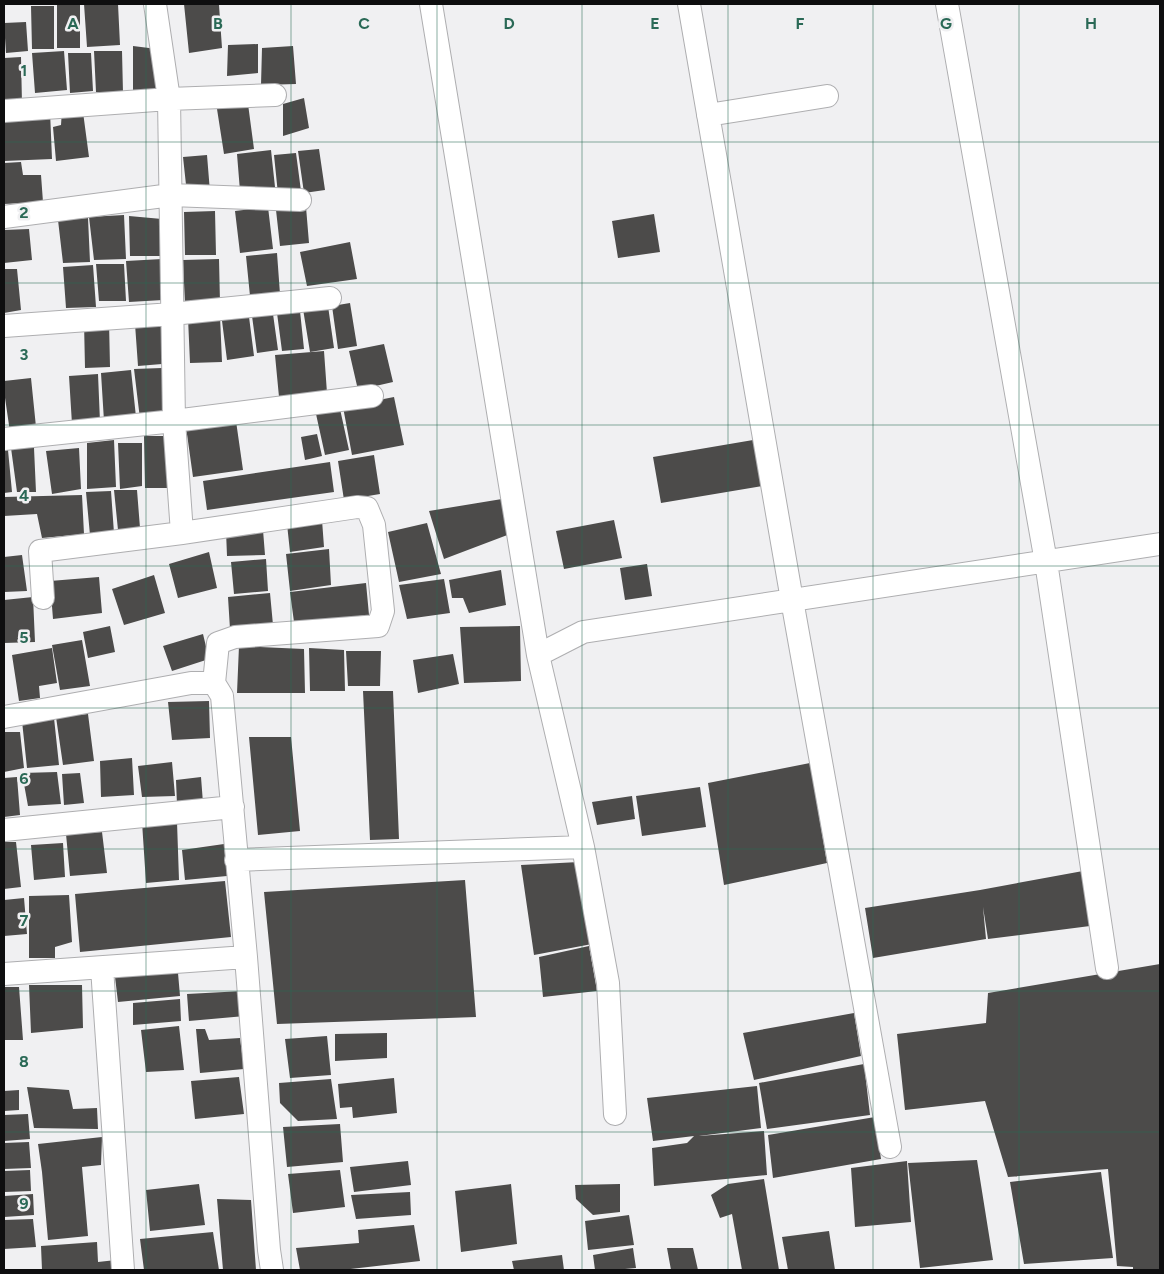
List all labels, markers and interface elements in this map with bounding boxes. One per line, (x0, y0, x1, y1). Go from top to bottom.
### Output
text: A (67, 14, 79, 33)
text: B (213, 14, 223, 33)
text: C (358, 14, 370, 33)
text: D (503, 14, 515, 33)
text: E (650, 14, 660, 33)
text: F (796, 14, 805, 33)
text: G (940, 14, 952, 33)
text: H (1085, 14, 1097, 33)
text: 1 (21, 61, 27, 80)
text: 2 (19, 203, 29, 222)
text: 3 (20, 345, 29, 364)
text: 4 (19, 486, 29, 505)
text: 5 (19, 628, 29, 647)
text: 6 (19, 769, 29, 788)
text: 7 (20, 911, 29, 930)
text: 8 (19, 1052, 29, 1071)
text: 9 (19, 1194, 29, 1213)

